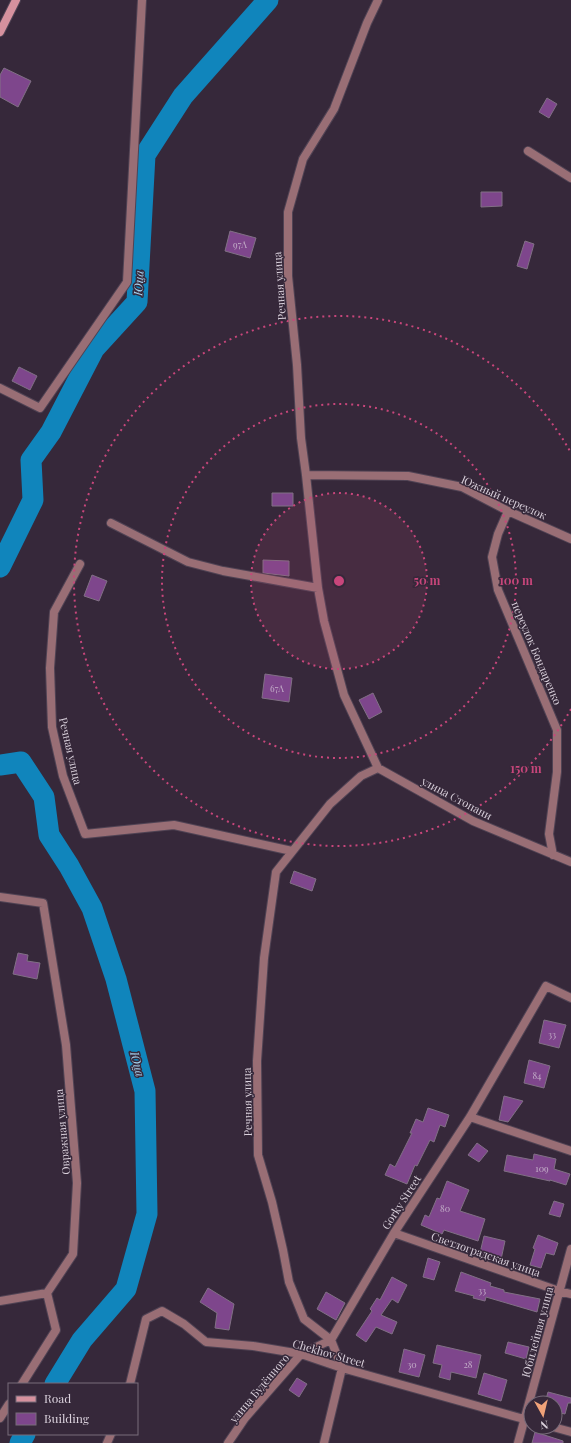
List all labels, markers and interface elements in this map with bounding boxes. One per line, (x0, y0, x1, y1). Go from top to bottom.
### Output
house number: 97А (233, 238, 247, 250)
street label: Речная улица (269, 251, 289, 321)
water label: Юца (129, 270, 147, 297)
street label: Южный переулок (459, 471, 550, 523)
text: 50 m (414, 572, 441, 588)
text: 100 m (499, 572, 533, 588)
centre of rings (332, 574, 346, 588)
street label: переулок Бондаренко (508, 599, 566, 707)
house number: 67А (270, 682, 284, 694)
street label: Речная улица (56, 716, 86, 787)
text: 150 m (510, 760, 542, 776)
street label: улица Стопани (418, 773, 495, 823)
house number: 33 (548, 1028, 556, 1040)
water label: Юца (127, 1049, 149, 1078)
street label: Речная улица (239, 1067, 255, 1136)
house number: 84 (532, 1069, 542, 1081)
street label: Овражная улица (51, 1088, 73, 1175)
house number: 109 (535, 1162, 549, 1174)
street label: Gorky Street (378, 1172, 424, 1232)
house number: 80 (440, 1202, 450, 1214)
street label: Светлоградская улица (429, 1228, 543, 1280)
house number: 33 (478, 1284, 486, 1296)
street label: Юбилейная улица (518, 1284, 556, 1379)
street label: Chekhov Street (291, 1335, 367, 1371)
street label: улица Будённого (225, 1350, 292, 1426)
house number: 30 (407, 1358, 417, 1370)
house number: 28 (464, 1358, 473, 1370)
legend (8, 1383, 138, 1435)
text: Road (44, 1390, 71, 1406)
north arrow (523, 1395, 563, 1435)
text: Building (44, 1410, 90, 1426)
text: N (539, 1417, 549, 1433)

